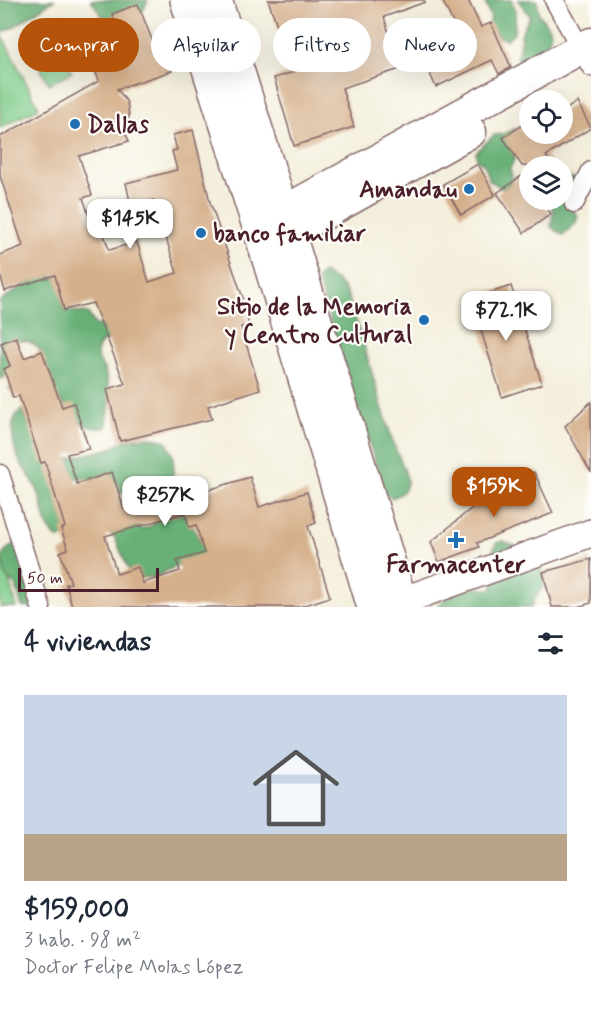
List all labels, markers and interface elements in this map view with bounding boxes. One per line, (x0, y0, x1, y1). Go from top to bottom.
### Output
chip: Comprar (18, 18, 139, 72)
chip: Alquilar (151, 18, 261, 72)
chip: Filtros (273, 18, 371, 72)
chip: Nuevo (383, 18, 477, 72)
map controls (519, 90, 573, 210)
button: locate (519, 90, 573, 144)
place label: Dallas (87, 110, 149, 141)
marker: Dallas (68, 117, 82, 131)
button: layers (519, 156, 573, 210)
place label: Amandau (359, 175, 457, 206)
marker: Amandau (462, 182, 476, 196)
pin: $145K (88, 199, 172, 250)
text: $145K (101, 205, 159, 232)
place label: banco familiar (213, 219, 366, 250)
marker: banco familiar (194, 226, 208, 240)
pin: $72.1K (457, 291, 555, 342)
place label: Sitio de la Memoria y Centro Cultural (217, 292, 412, 351)
text: $72.1K (475, 297, 537, 324)
marker: Sitio de la Memoria y Centro Cultural (417, 313, 431, 327)
pin: $159K (452, 467, 536, 518)
text: $159K (466, 473, 522, 500)
pin: $257K (123, 476, 207, 527)
text: $257K (136, 482, 194, 509)
marker: Farmacenter (449, 533, 463, 547)
place label: Farmacenter (386, 550, 526, 581)
scale bar (18, 565, 159, 592)
text: 50 m (27, 568, 63, 589)
text: 4 viviendas (24, 626, 151, 660)
icon: filters (534, 627, 567, 660)
icon: home (242, 734, 350, 842)
text: $159,000 (24, 893, 129, 927)
text: 3 hab. · 98 m² (24, 927, 141, 954)
text: Doctor Felipe Molas López (24, 954, 244, 981)

